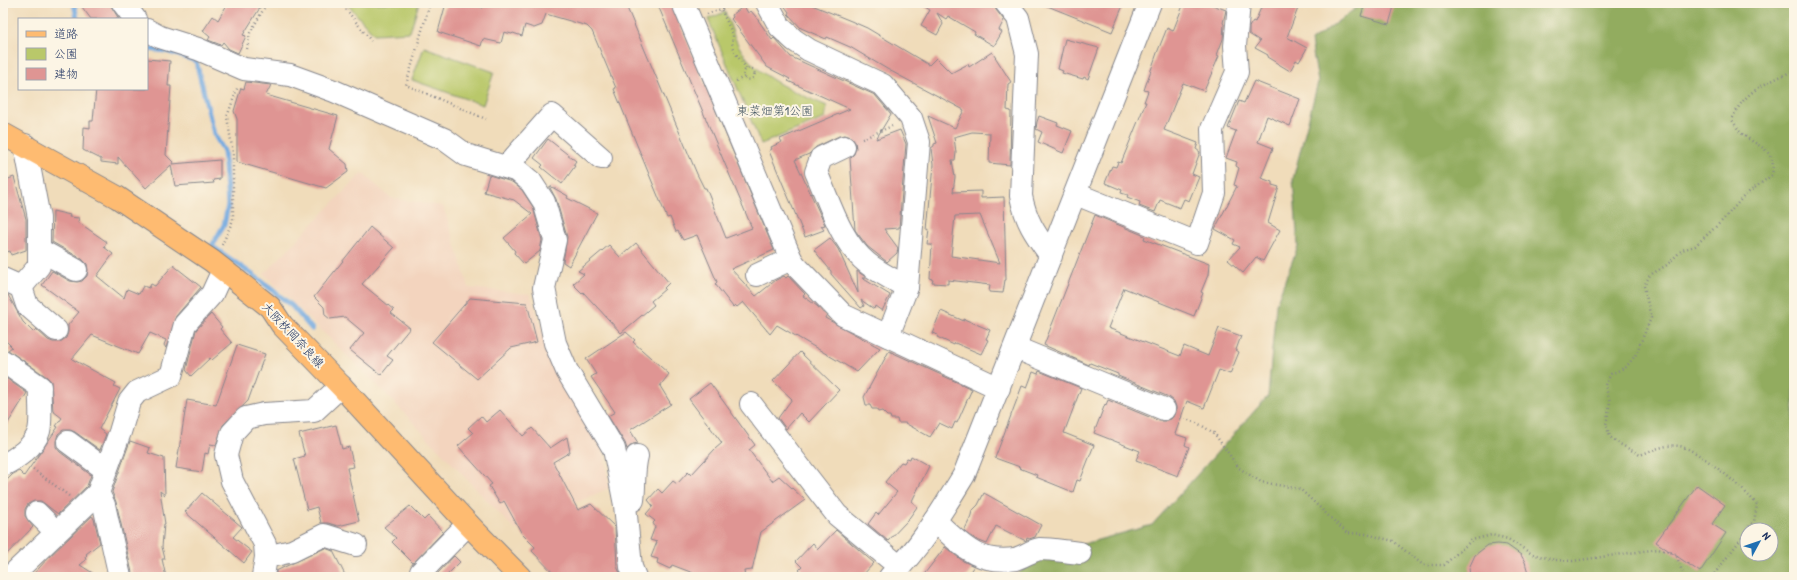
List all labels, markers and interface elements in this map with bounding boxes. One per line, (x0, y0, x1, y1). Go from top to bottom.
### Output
legend (18, 18, 148, 90)
text: 道路 (54, 25, 78, 42)
text: 公園 (54, 45, 78, 62)
text: 建物 (54, 65, 78, 82)
park label: 東菜畑第1公園 (737, 102, 813, 119)
street label: 大阪枚岡奈良線 (258, 298, 328, 371)
north arrow (1739, 522, 1779, 562)
text: N (1759, 529, 1774, 542)

